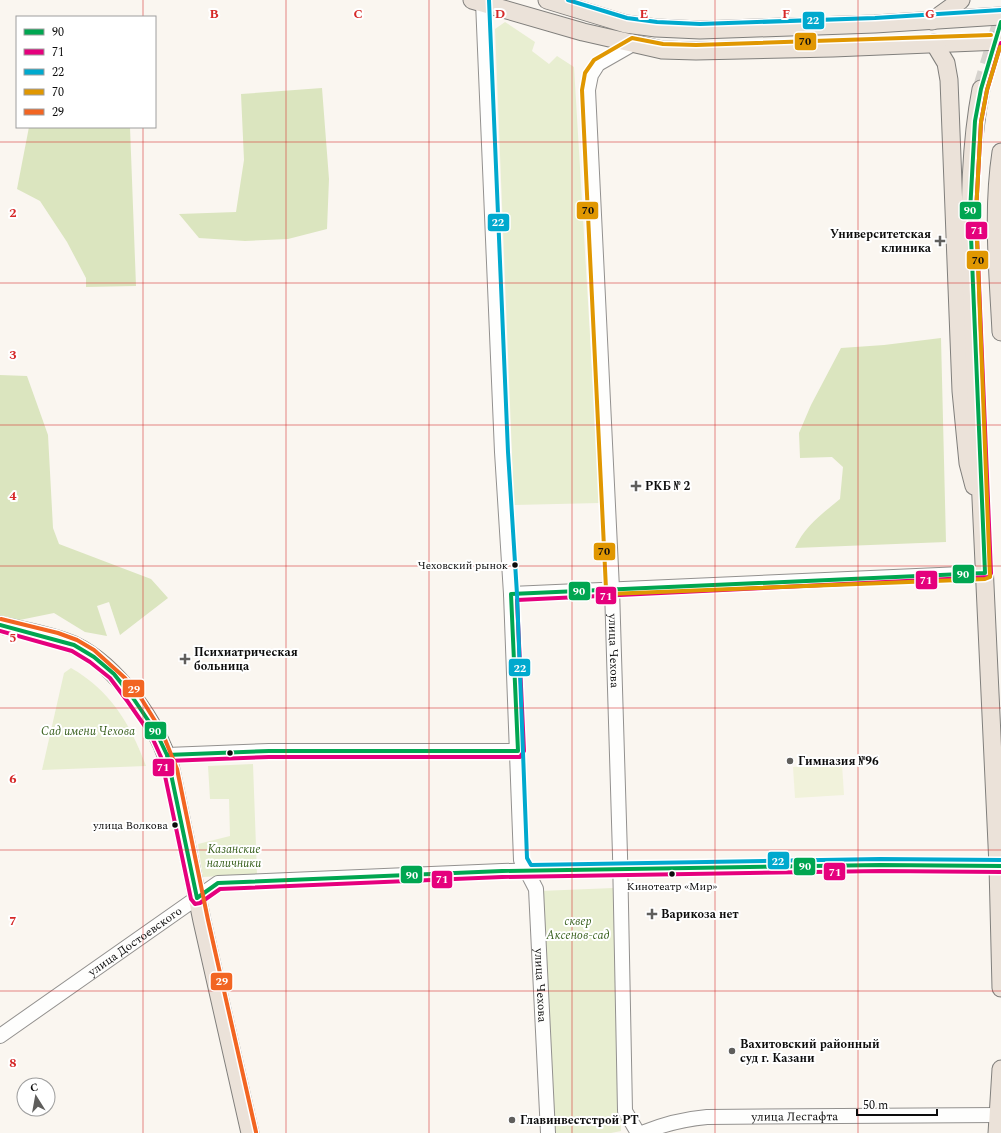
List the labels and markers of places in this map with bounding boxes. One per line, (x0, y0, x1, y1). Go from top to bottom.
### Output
place label: Университетская клиника (830, 225, 932, 258)
marker: Университетская клиника (934, 235, 946, 247)
place label: РКБ № 2 (645, 477, 691, 496)
marker: РКБ № 2 (630, 480, 642, 492)
place label: Чеховский рынок (418, 557, 508, 574)
marker: Чеховский рынок (510, 560, 520, 570)
place label: Психиатрическая больница (194, 643, 298, 676)
marker: Психиатрическая больница (179, 653, 191, 665)
unlabelled marker (225, 748, 235, 758)
place label: Гимназия №96 (798, 752, 879, 771)
marker: Гимназия №96 (785, 756, 795, 766)
place label: улица Волкова (92, 817, 169, 834)
marker: улица Волкова (170, 820, 180, 830)
marker: Кинотеатр «Мир» (667, 869, 677, 879)
place label: Кинотеатр «Мир» (627, 878, 717, 895)
place label: Варикоза нет (661, 905, 739, 924)
marker: Варикоза нет (646, 908, 658, 920)
place label: Вахитовский районный суд г. Казани (740, 1035, 880, 1068)
marker: Вахитовский районный суд г. Казани (727, 1046, 737, 1056)
place label: Главинвестстрой РТ (520, 1111, 639, 1130)
marker: Главинвестстрой РТ (507, 1115, 517, 1125)

